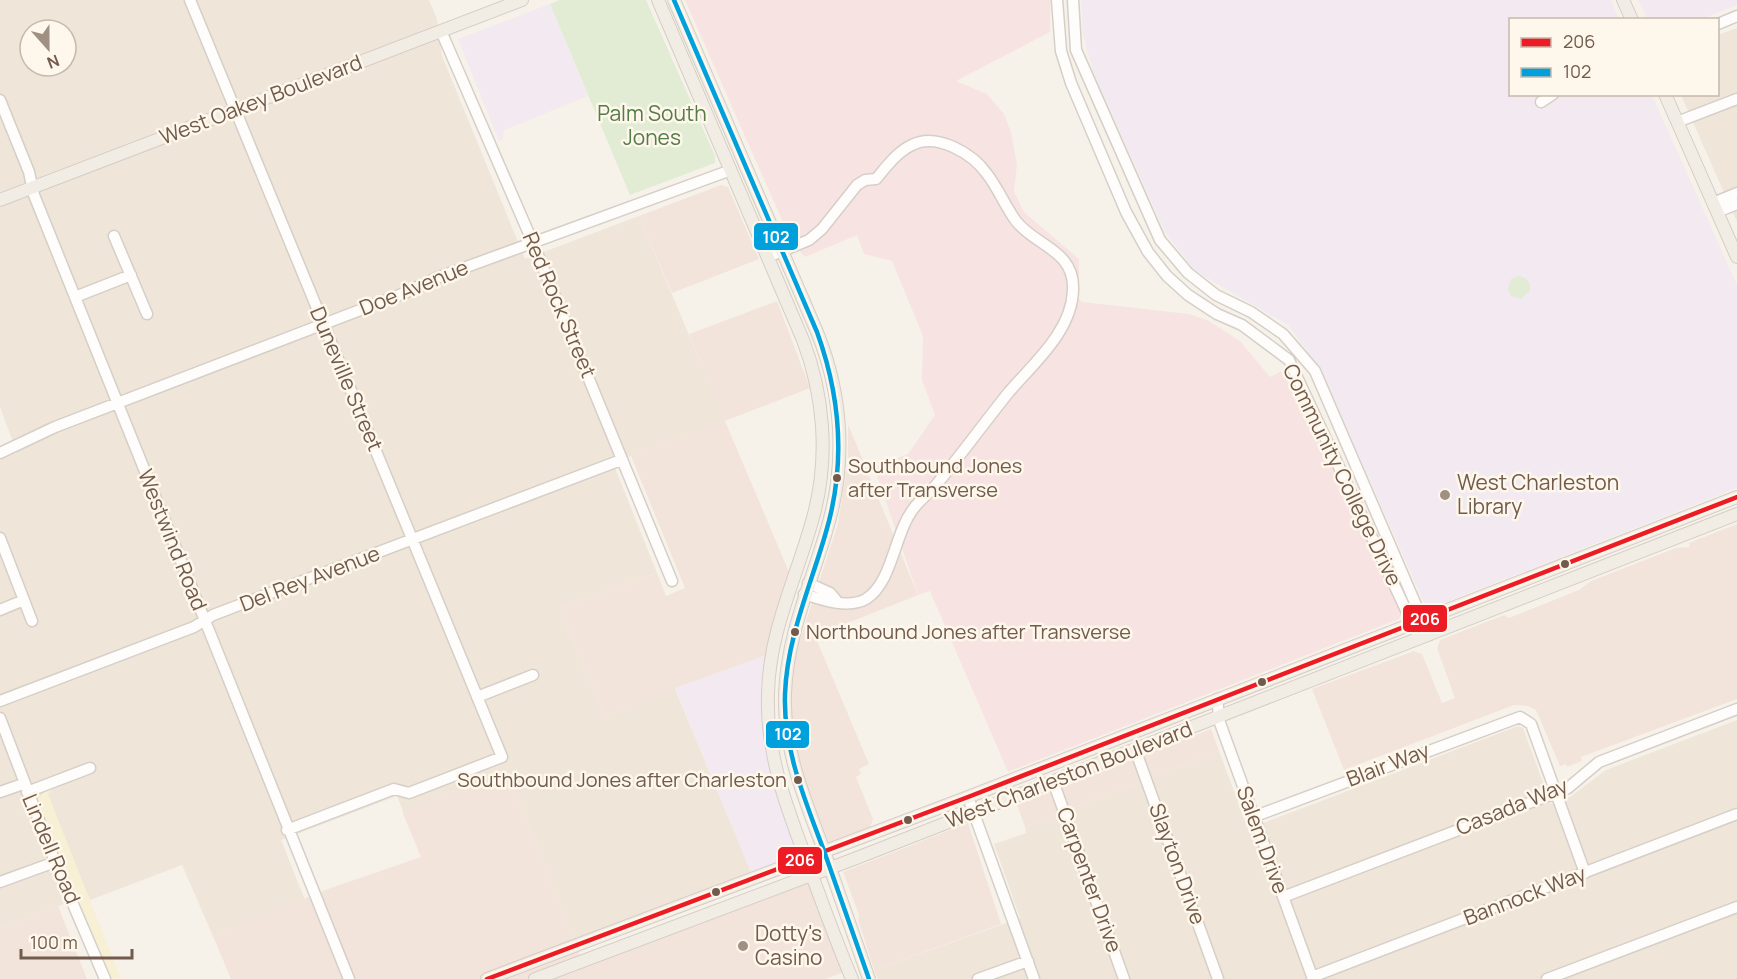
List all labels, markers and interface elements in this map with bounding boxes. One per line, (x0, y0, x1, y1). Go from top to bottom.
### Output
north arrow (18, 18, 78, 78)
legend (1509, 18, 1719, 96)
text: 206 (1563, 29, 1595, 53)
street label: West Oakey Boulevard (155, 48, 366, 151)
text: N (44, 50, 63, 74)
text: 102 (1563, 59, 1591, 83)
park label: Palm South Jones (597, 99, 707, 151)
line badge: 102 (753, 222, 799, 251)
text: 102 (762, 226, 790, 248)
street label: Red Rock Street (517, 227, 603, 382)
street label: Doe Avenue (355, 253, 472, 322)
street label: Duneville Street (304, 302, 390, 455)
street label: Community College Drive (1277, 359, 1409, 590)
place label: Southbound Jones after Transverse (848, 452, 1022, 503)
street label: Westwind Road (132, 465, 214, 614)
place label: West Charleston Library (1457, 468, 1619, 520)
marker: Southbound Jones after Transverse (831, 472, 843, 484)
marker: West Charleston Library (1438, 488, 1452, 502)
street label: Del Rey Avenue (236, 538, 384, 618)
unlabelled marker (1559, 558, 1571, 570)
line badge: 206 (1402, 604, 1448, 633)
text: 206 (1410, 608, 1440, 630)
place label: Northbound Jones after Transverse (806, 618, 1131, 645)
marker: Northbound Jones after Transverse (789, 626, 801, 638)
unlabelled marker (1256, 676, 1268, 688)
street label: West Charleston Boulevard (941, 714, 1196, 834)
line badge: 102 (765, 720, 810, 749)
text: 102 (774, 723, 802, 745)
street label: Blair Way (1342, 735, 1433, 793)
place label: Southbound Jones after Charleston (457, 766, 787, 793)
street label: Casada Way (1451, 771, 1572, 841)
marker: Southbound Jones after Charleston (792, 774, 804, 786)
street label: Salem Drive (1231, 782, 1295, 897)
street label: Lindell Road (16, 790, 88, 908)
street label: Slayton Drive (1143, 799, 1213, 928)
street label: Carpenter Drive (1051, 803, 1129, 956)
unlabelled marker (902, 814, 914, 826)
line badge: 206 (777, 846, 823, 875)
text: 206 (785, 849, 815, 871)
street label: Bannock Way (1459, 859, 1590, 931)
unlabelled marker (710, 886, 722, 898)
place label: Dotty's Casino (755, 919, 822, 971)
scale bar (21, 922, 132, 960)
text: 100 m (30, 930, 78, 954)
marker: Dotty's Casino (736, 939, 750, 953)

